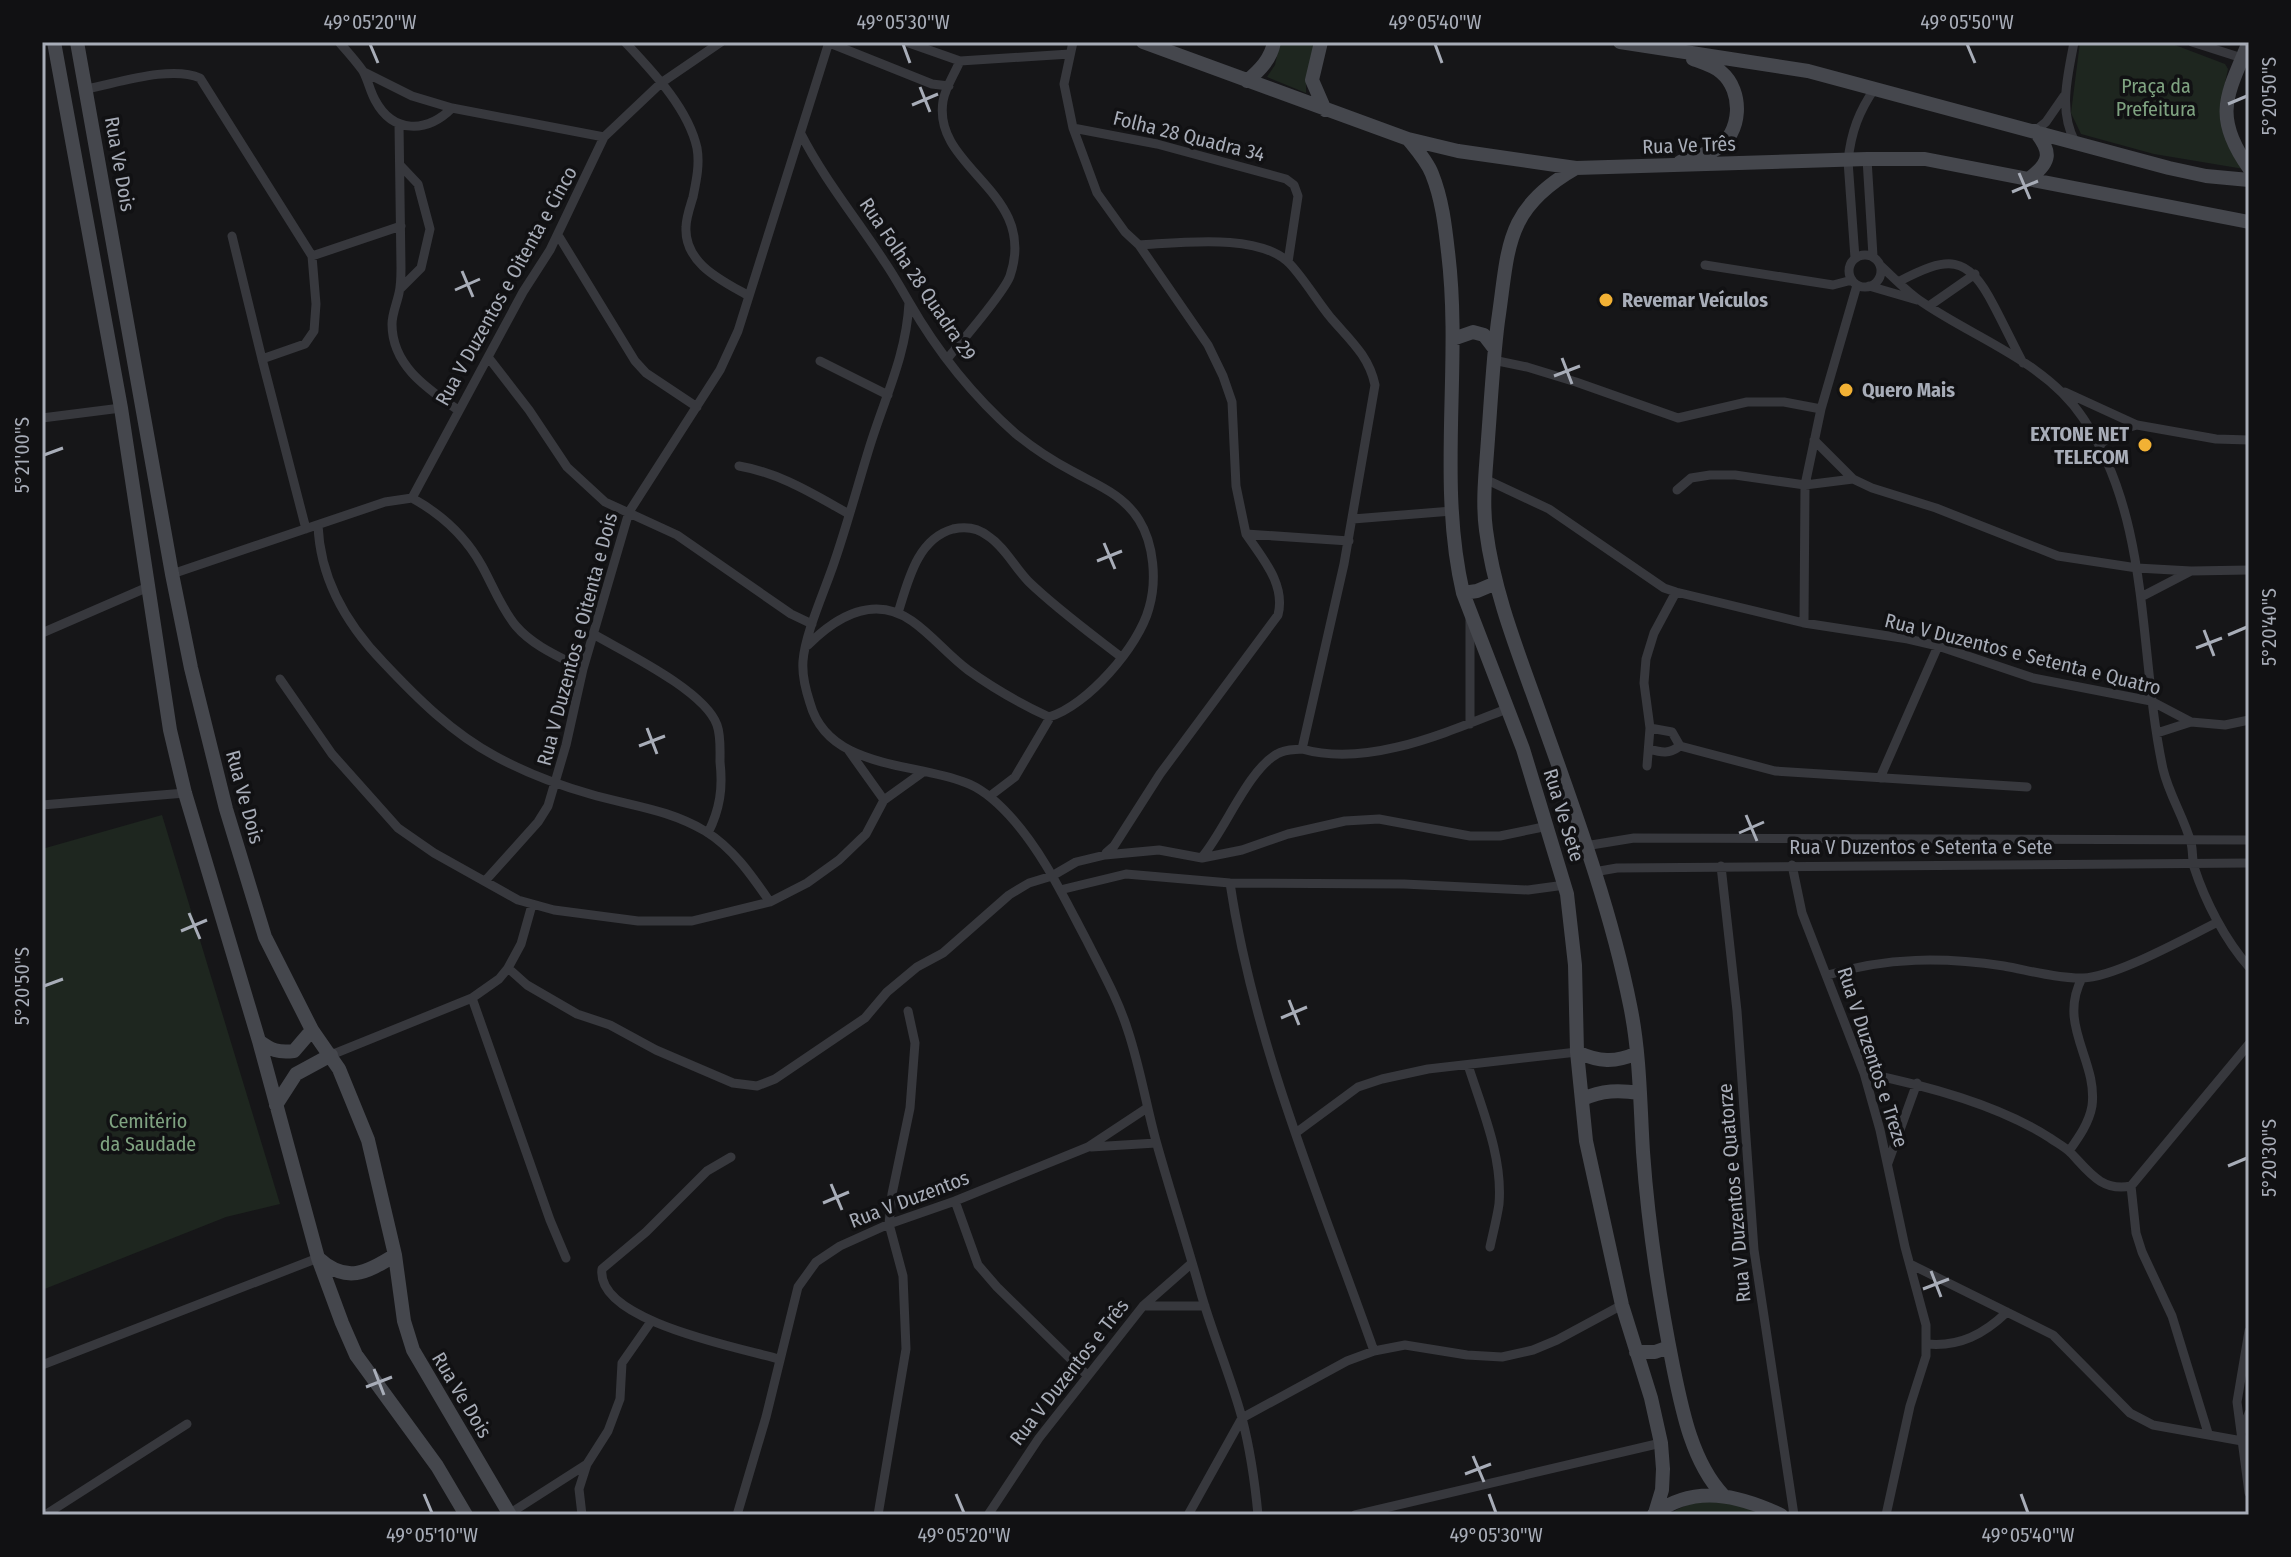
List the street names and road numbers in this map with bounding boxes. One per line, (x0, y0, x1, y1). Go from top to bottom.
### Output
street label: Folha 28 Quadra 34 (1111, 106, 1268, 167)
street label: Rua Ve Dois (100, 115, 140, 213)
street label: Rua Ve Três (1642, 131, 1736, 159)
street label: Rua V Duzentos e Oitenta e Cinco (430, 162, 582, 410)
street label: Rua Folha 28 Quadra 29 (855, 193, 981, 365)
street label: Rua V Duzentos e Oitenta e Dois (532, 510, 622, 768)
street label: Rua V Duzentos e Setenta e Quatro (1882, 608, 2164, 700)
street label: Rua Ve Dois (221, 748, 269, 846)
street label: Rua Ve Sete (1538, 766, 1590, 864)
street label: Rua V Duzentos e Setenta e Sete (1789, 835, 2053, 859)
street label: Rua V Duzentos e Treze (1833, 964, 1913, 1150)
street label: Rua V Duzentos e Quatorze (1712, 1083, 1756, 1303)
street label: Rua V Duzentos (846, 1165, 972, 1233)
street label: Rua V Duzentos e Três (1004, 1294, 1134, 1450)
street label: Rua Ve Dois (427, 1348, 497, 1442)

